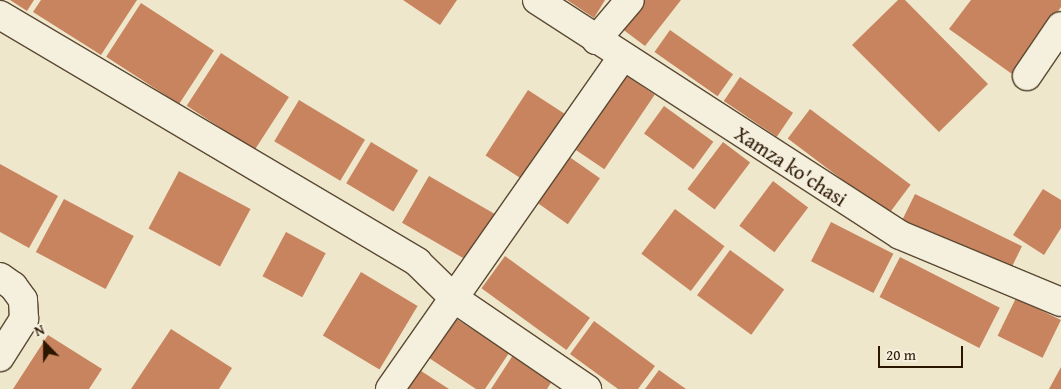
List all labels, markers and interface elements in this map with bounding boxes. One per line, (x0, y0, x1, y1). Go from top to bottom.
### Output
street label: Xamza ko'chasi (730, 121, 852, 211)
north arrow (20, 319, 70, 369)
text: N (31, 319, 47, 341)
scale bar (881, 336, 966, 368)
text: 20 m (886, 344, 916, 365)

